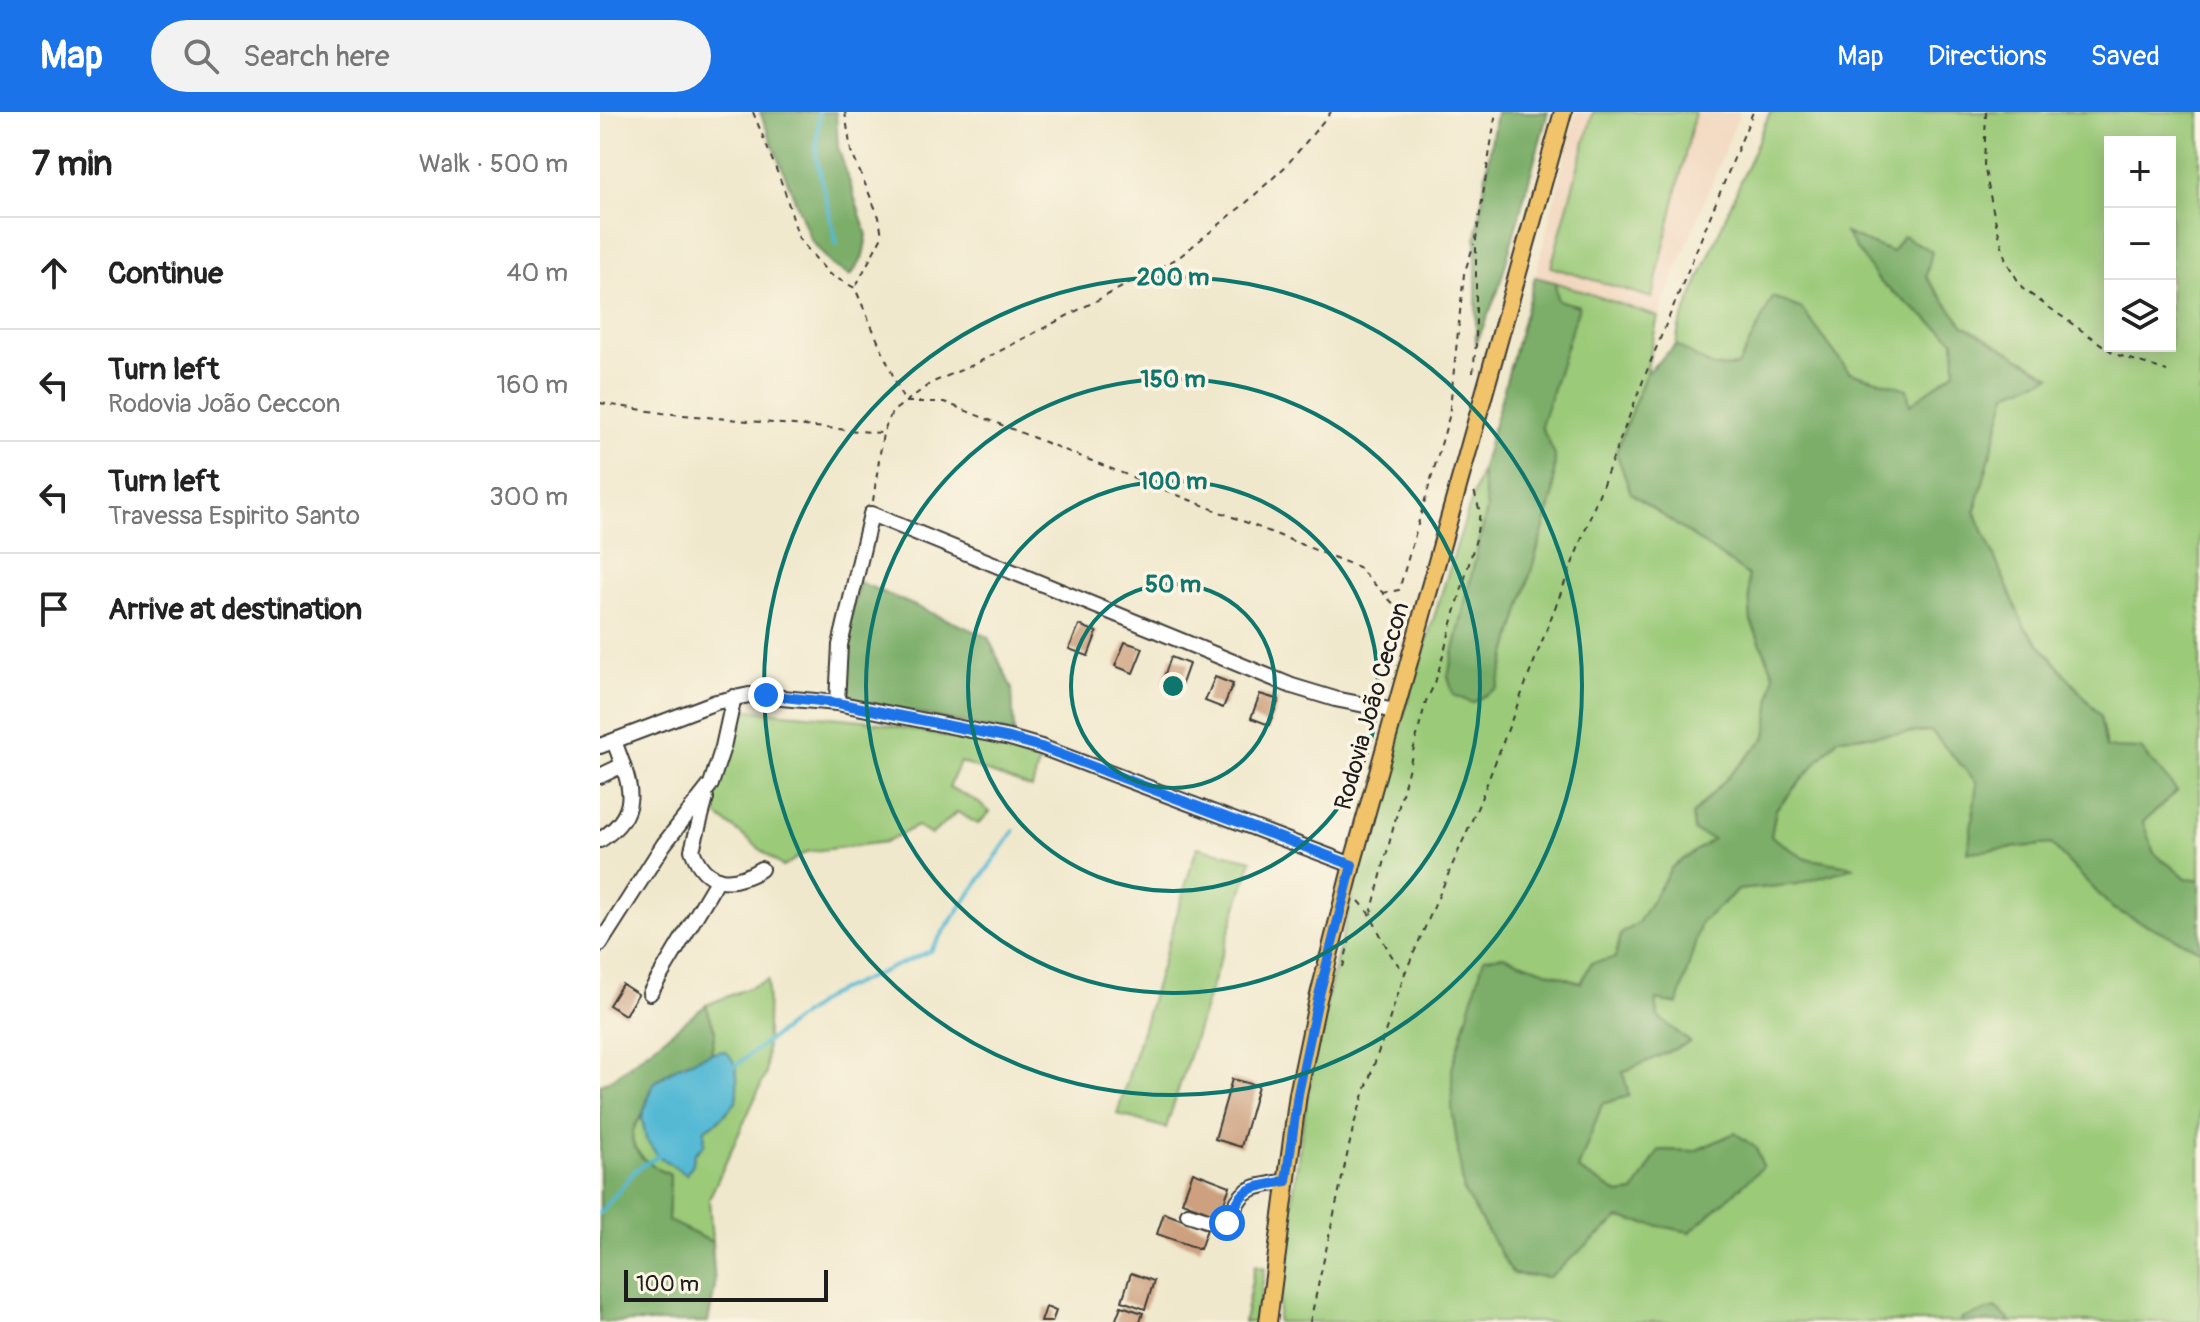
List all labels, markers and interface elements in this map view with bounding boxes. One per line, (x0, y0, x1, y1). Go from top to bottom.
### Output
search box (151, 20, 711, 92)
text: Map (40, 32, 103, 80)
icon: search (179, 34, 223, 78)
text: Search here (243, 38, 390, 75)
text: Map (1837, 39, 1884, 74)
text: Directions (1928, 39, 2047, 74)
text: Saved (2091, 39, 2160, 74)
map controls (2104, 136, 2176, 352)
button: + (2104, 136, 2176, 208)
text: 7 min (32, 143, 113, 186)
text: Walk · 500 m (419, 148, 568, 180)
button: − (2104, 208, 2176, 280)
icon: ahead (32, 251, 76, 295)
text: Continue (108, 255, 223, 292)
text: 40 m (506, 257, 568, 289)
text: 200 m (1137, 263, 1209, 292)
button: layers (2104, 280, 2176, 352)
text: Turn left (108, 351, 219, 388)
icon: left (32, 363, 76, 407)
text: 150 m (1140, 365, 1206, 394)
text: 160 m (496, 369, 568, 401)
text: Rodovia João Ceccon (108, 388, 340, 420)
text: Turn left (108, 463, 219, 500)
text: 100 m (1139, 467, 1207, 496)
icon: left (32, 475, 76, 519)
text: 300 m (489, 481, 568, 513)
text: Travessa Espirito Santo (108, 500, 360, 532)
text: 50 m (1145, 570, 1201, 599)
icon: arrive (32, 587, 76, 631)
text: Arrive at destination (108, 591, 362, 628)
street label: Rodovia João Ceccon (1328, 599, 1416, 813)
centre of rings (1159, 672, 1187, 700)
route end (748, 677, 784, 713)
route start (1209, 1205, 1245, 1241)
scale bar (624, 1266, 828, 1302)
text: 100 m (636, 1270, 699, 1298)

